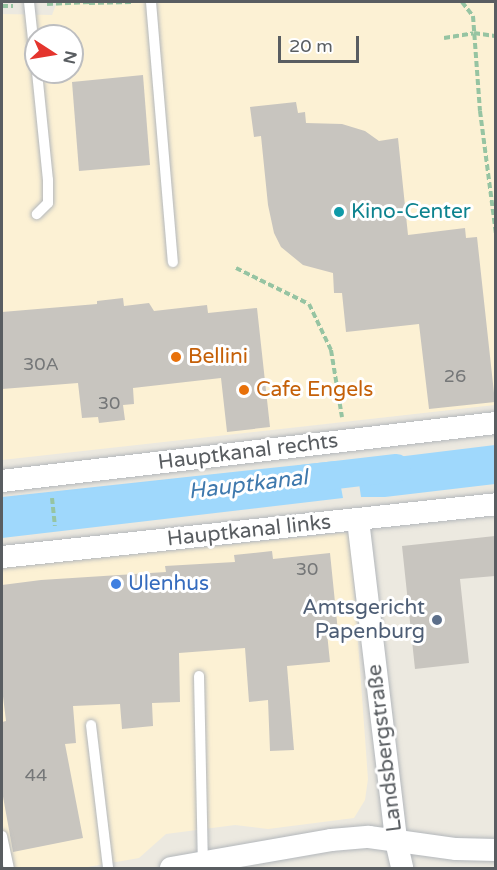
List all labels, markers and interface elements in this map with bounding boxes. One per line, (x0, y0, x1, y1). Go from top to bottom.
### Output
north arrow (24, 24, 84, 84)
scale bar (281, 24, 362, 62)
text: 20 m (289, 35, 333, 57)
text: N (59, 49, 81, 66)
place label: Kino-Center (351, 199, 471, 225)
marker: Kino-Center (332, 205, 346, 219)
place label: Bellini (188, 344, 248, 370)
marker: Bellini (169, 350, 183, 364)
house number: 30A (23, 353, 59, 375)
house number: 26 (444, 365, 466, 387)
place label: Cafe Engels (256, 377, 373, 403)
marker: Cafe Engels (237, 383, 251, 397)
house number: 30 (98, 392, 120, 414)
street label: Hauptkanal rechts (156, 428, 340, 476)
water label: Hauptkanal (187, 465, 309, 505)
street label: Hauptkanal links (166, 510, 332, 552)
house number: 30 (296, 558, 318, 580)
place label: Ulenhus (128, 571, 209, 597)
marker: Ulenhus (109, 577, 123, 591)
place label: Amtsgericht Papenburg (302, 595, 425, 645)
marker: Amtsgericht Papenburg (430, 613, 444, 627)
street label: Landsbergstraße (362, 663, 408, 833)
house number: 44 (25, 764, 47, 786)

